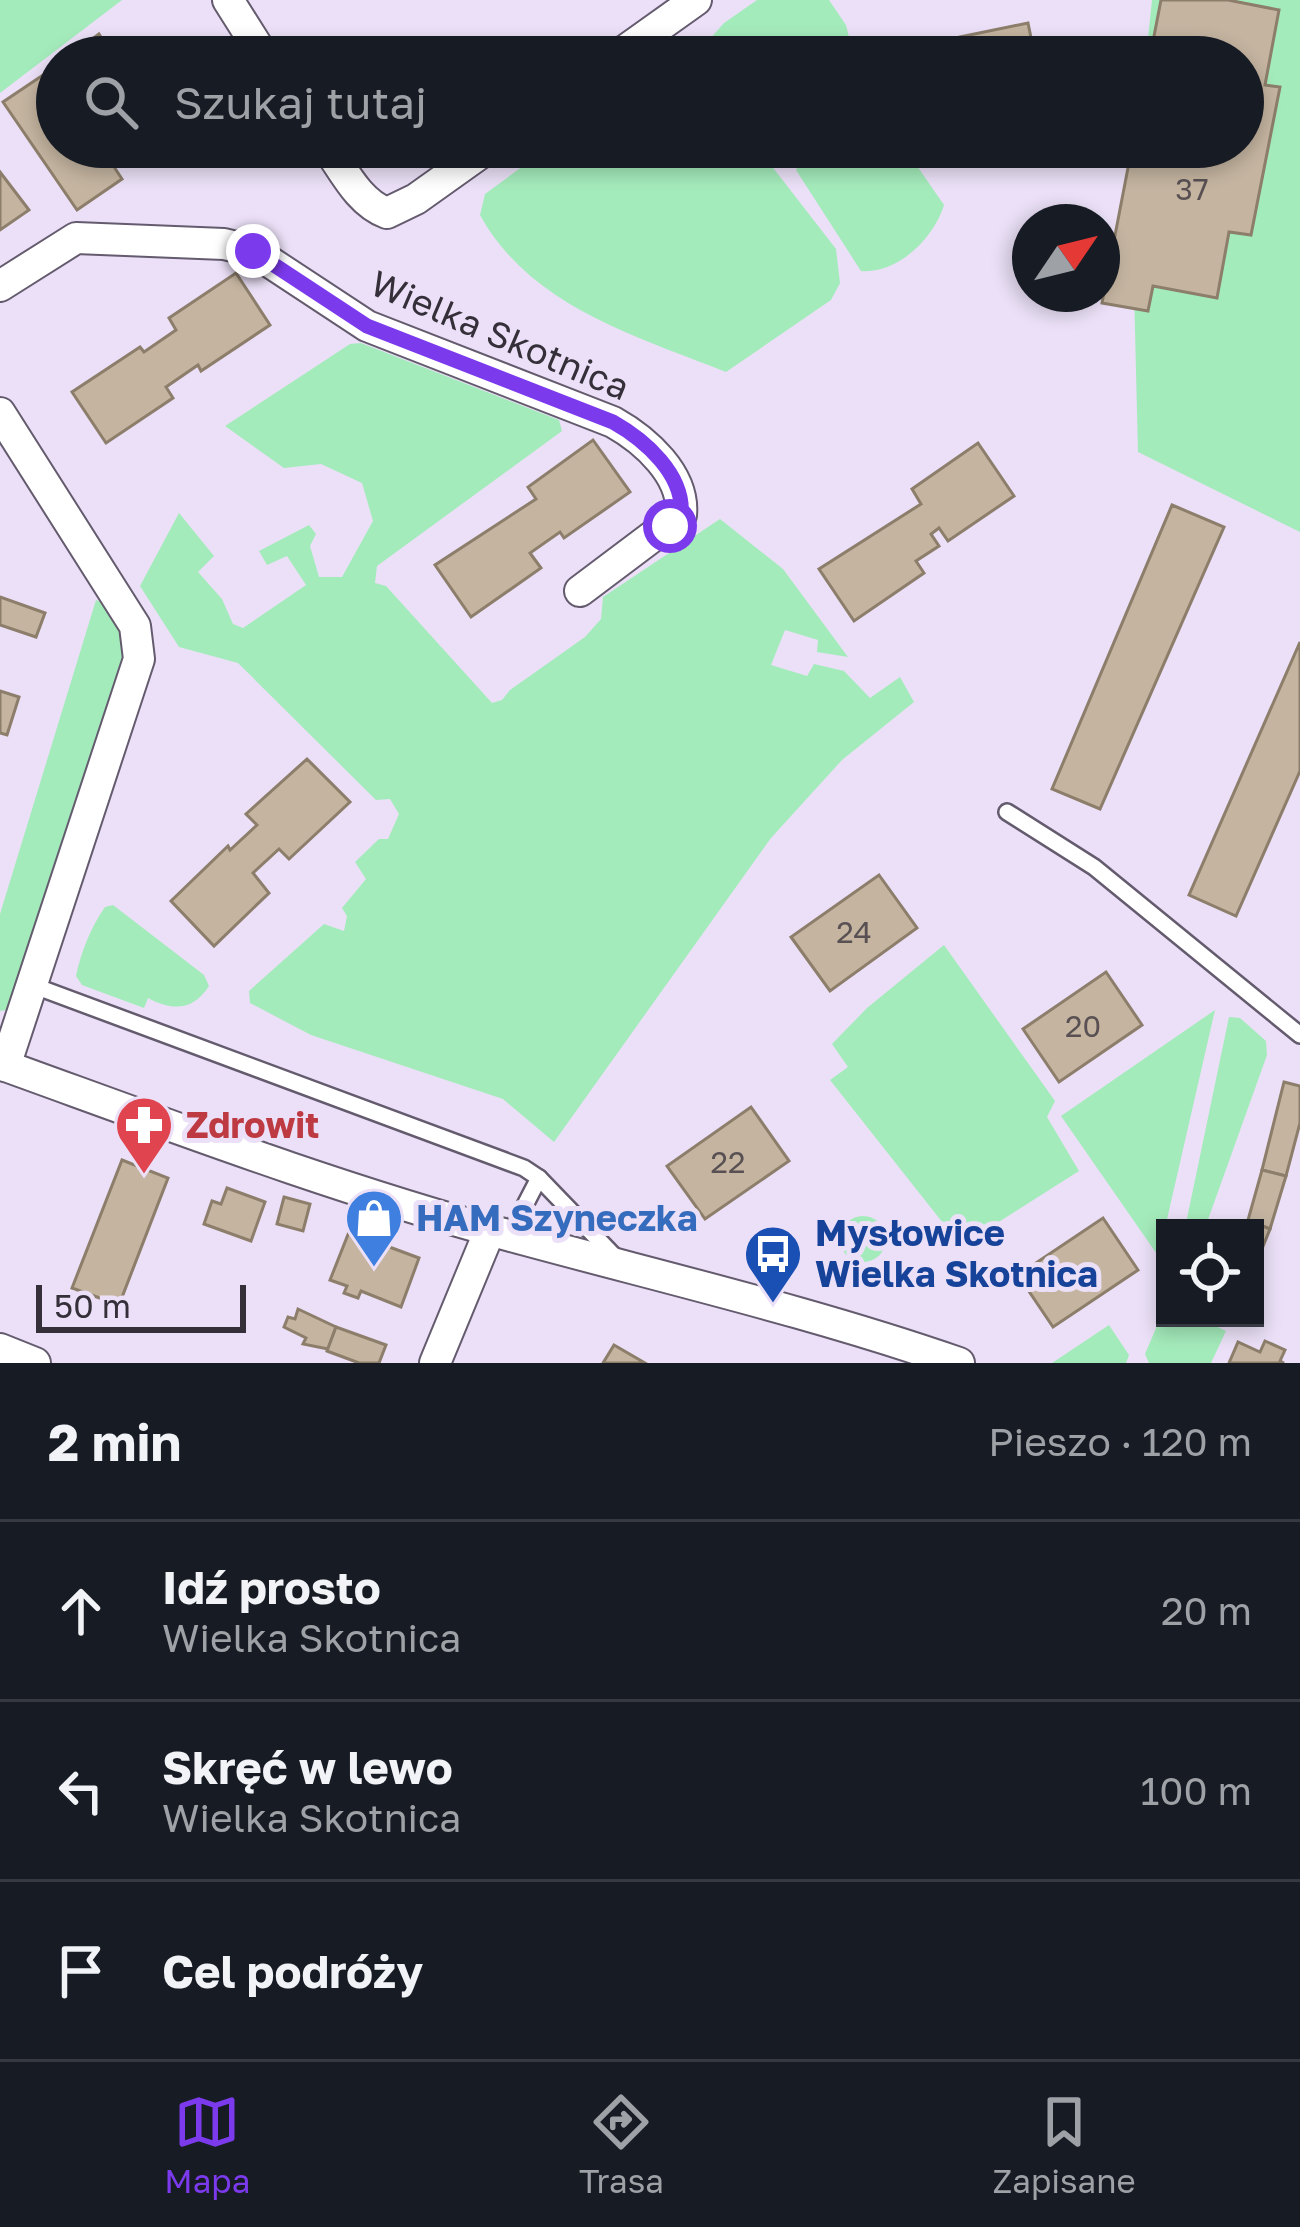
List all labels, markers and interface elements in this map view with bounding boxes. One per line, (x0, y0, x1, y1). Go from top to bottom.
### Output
search box (36, 36, 1264, 168)
icon: search (78, 69, 144, 135)
text: Szukaj tutaj (174, 75, 427, 129)
house number: 37 (1175, 171, 1209, 207)
north arrow (1012, 204, 1120, 312)
route end (226, 224, 280, 278)
street label: Wielka Skotnica (365, 261, 636, 408)
route start (643, 499, 697, 553)
house number: 24 (836, 914, 872, 950)
house number: 20 (1065, 1008, 1101, 1044)
pharmacy icon: Zdrowit (113, 1094, 175, 1176)
place label: Zdrowit (186, 1103, 320, 1146)
house number: 22 (711, 1144, 745, 1180)
shop icon: HAM Szyneczka (343, 1187, 405, 1269)
place label: HAM Szyneczka (416, 1196, 698, 1239)
place label: Mysłowice Wielka Skotnica (815, 1211, 1098, 1295)
map controls (1156, 1219, 1264, 1327)
button: locate (1156, 1219, 1264, 1327)
bus stop icon: Mysłowice Wielka Skotnica (742, 1223, 804, 1305)
scale bar (36, 1279, 246, 1332)
text: 50 m (54, 1286, 131, 1325)
text: 2 min (48, 1411, 181, 1472)
text: Pieszo · 120 m (988, 1418, 1252, 1465)
text: Idź prosto (162, 1560, 381, 1614)
icon: ahead (48, 1578, 114, 1644)
text: 20 m (1161, 1587, 1252, 1634)
text: Wielka Skotnica (162, 1614, 461, 1661)
text: Skręć w lewo (162, 1740, 453, 1794)
icon: left (48, 1758, 114, 1824)
text: 100 m (1140, 1767, 1252, 1814)
text: Wielka Skotnica (162, 1794, 461, 1841)
icon: arrive (48, 1938, 114, 2004)
text: Cel podróży (162, 1944, 423, 1998)
tab: Mapa (164, 2089, 250, 2200)
tab: Trasa (579, 2089, 664, 2200)
tab: Zapisane (993, 2089, 1136, 2200)

